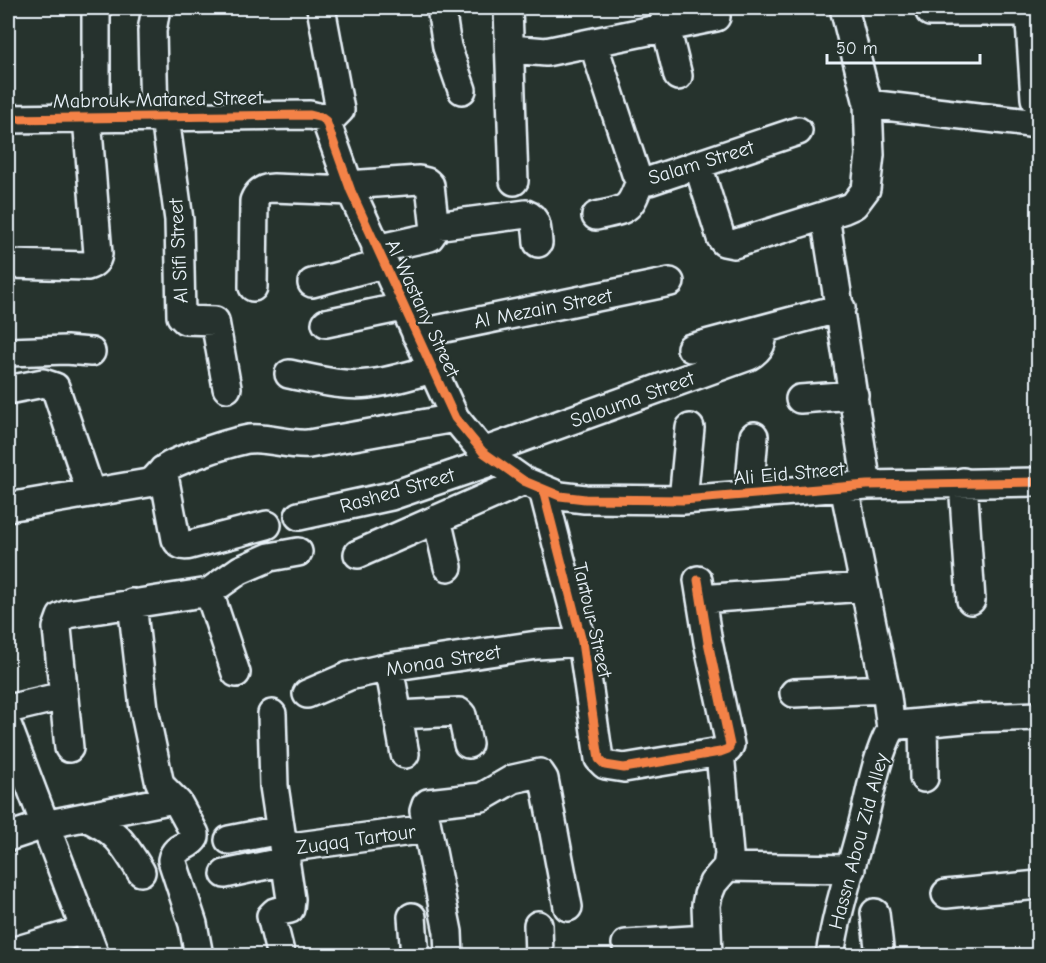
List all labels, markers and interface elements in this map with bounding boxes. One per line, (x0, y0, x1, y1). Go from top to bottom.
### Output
scale bar (827, 27, 980, 65)
text: 50 m (836, 38, 878, 59)
street label: Mabrouk Matared Street (53, 86, 264, 113)
street label: Salam Street (645, 135, 758, 189)
street label: Al Sifi Street (164, 197, 193, 304)
street label: Al Wastany Street (381, 236, 465, 382)
street label: Al Mezain Street (472, 284, 615, 333)
street label: Salouma Street (567, 366, 698, 433)
street label: Ali Eid Street (733, 457, 847, 490)
street label: Rashed Street (337, 463, 458, 518)
street label: Tartour Street (568, 560, 617, 681)
street label: Monaa Street (384, 640, 503, 681)
street label: Hassn Abou Zid Alley (824, 750, 893, 932)
street label: Zuqaq Tartour (295, 820, 417, 859)

